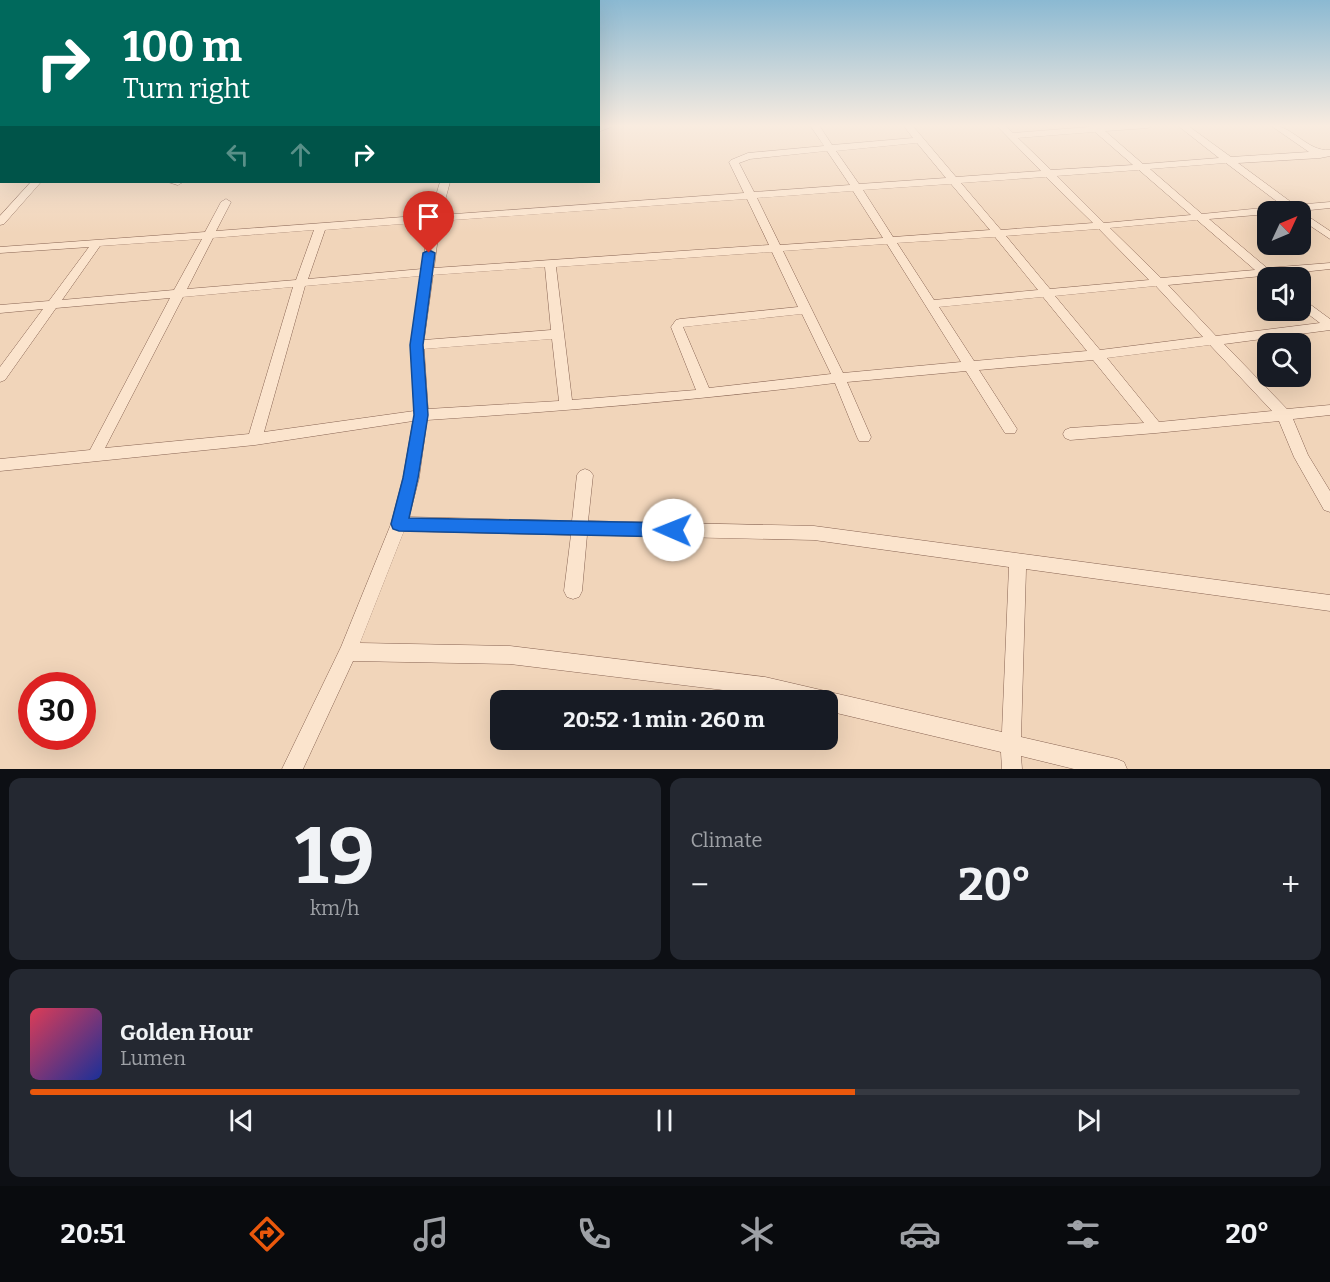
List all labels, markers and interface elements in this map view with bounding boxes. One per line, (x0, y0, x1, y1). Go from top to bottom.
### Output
text: 100 m (123, 22, 242, 72)
icon: right (24, 24, 102, 102)
text: Turn right (123, 73, 250, 105)
icon: left (221, 138, 254, 171)
icon: ahead (284, 138, 317, 171)
icon: right (347, 138, 380, 171)
pin (403, 191, 454, 253)
icon: arrive (412, 200, 445, 233)
north arrow (1257, 201, 1311, 255)
map controls (1257, 201, 1311, 387)
button: sound (1257, 267, 1311, 321)
button: search (1257, 333, 1311, 387)
position arrow (641, 498, 705, 562)
speed limit sign: 30 (18, 672, 96, 750)
text: 20:52 · 1 min · 260 m (563, 706, 765, 733)
text: 19 (295, 810, 375, 904)
text: Climate (691, 828, 762, 852)
text: 20° (958, 858, 1032, 912)
text: − (691, 865, 709, 905)
text: + (1281, 865, 1300, 905)
text: km/h (310, 896, 360, 920)
text: Golden Hour (120, 1019, 253, 1046)
text: Lumen (120, 1046, 186, 1070)
icon: previous (225, 1104, 258, 1137)
icon: pause (648, 1104, 681, 1137)
icon: next (1072, 1104, 1105, 1137)
icon: directions (246, 1213, 288, 1255)
icon: music (410, 1213, 452, 1255)
icon: phone (573, 1213, 615, 1255)
icon: climate (736, 1213, 778, 1255)
icon: car (899, 1213, 941, 1255)
icon: filters (1062, 1213, 1104, 1255)
text: 20:51 (61, 1218, 125, 1250)
text: 20° (1225, 1218, 1269, 1250)

